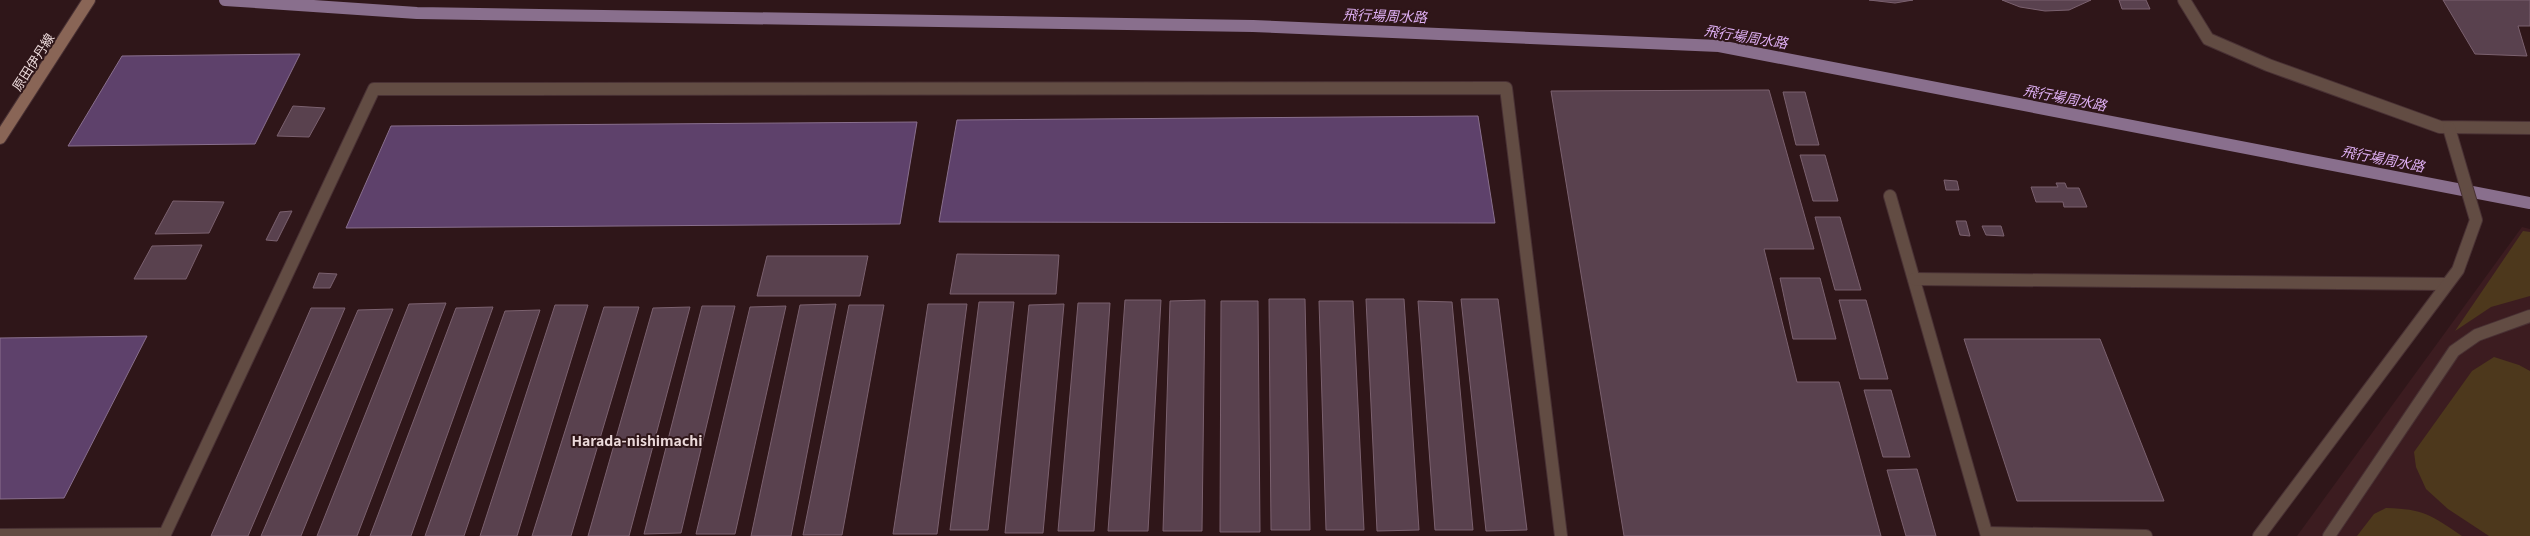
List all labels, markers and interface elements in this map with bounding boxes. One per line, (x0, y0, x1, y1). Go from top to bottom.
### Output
water label: 飛行場周水路 (1343, 4, 1428, 26)
water label: 飛行場周水路 (1703, 20, 1790, 53)
street label: 原田伊丹線 (7, 29, 58, 94)
water label: 飛行場周水路 (2022, 79, 2109, 115)
water label: 飛行場周水路 (2340, 140, 2427, 176)
district label: Harada-nishimachi (572, 430, 702, 450)

